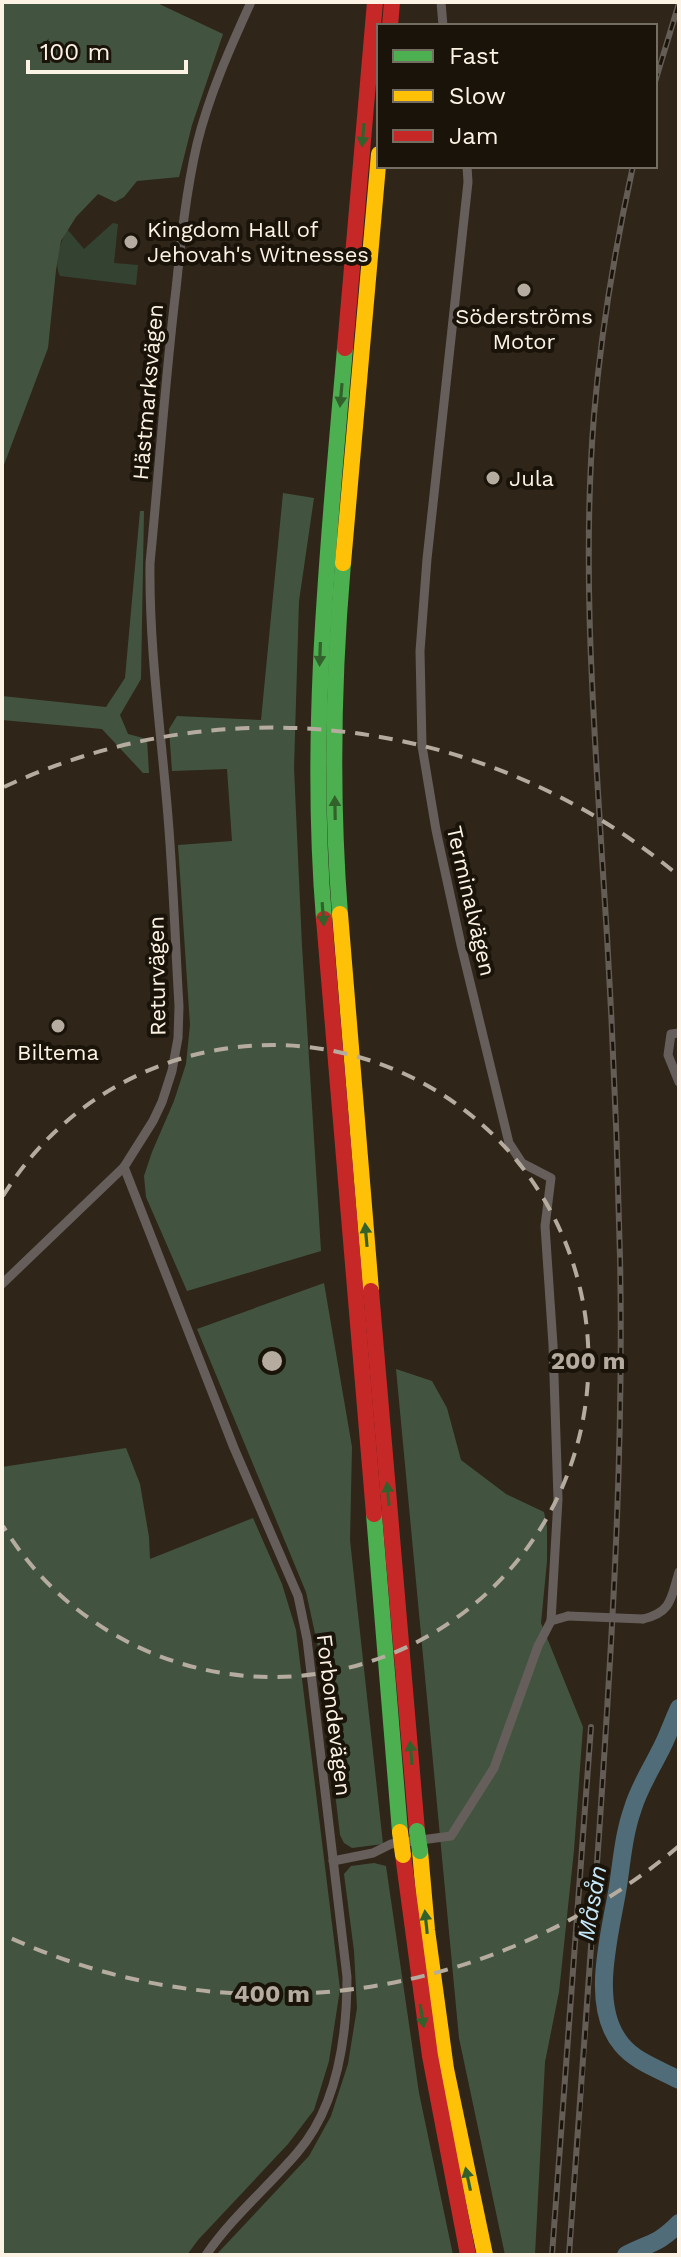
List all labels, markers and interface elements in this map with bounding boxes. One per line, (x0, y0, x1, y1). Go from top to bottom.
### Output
scale bar (28, 24, 186, 74)
legend (377, 24, 657, 168)
text: 100 m (40, 38, 110, 66)
text: Fast (449, 42, 499, 70)
text: Slow (449, 82, 506, 110)
text: Jam (449, 122, 499, 150)
one-way arrow (356, 123, 369, 148)
place label: Kingdom Hall of Jehovah's Witnesses (147, 217, 369, 267)
marker: Kingdom Hall of Jehovah's Witnesses (122, 233, 140, 251)
marker: Söderströms Motor (515, 281, 533, 299)
street label: Hästmarksvägen (128, 303, 168, 481)
place label: Söderströms Motor (455, 304, 593, 354)
one-way arrow (334, 382, 347, 407)
place label: Jula (509, 466, 554, 491)
marker: Jula (484, 469, 502, 487)
one-way arrow (314, 642, 327, 667)
one-way arrow (329, 795, 341, 820)
street label: Terminalvägen (442, 823, 500, 979)
one-way arrow (317, 901, 330, 926)
street label: Returvägen (143, 916, 171, 1036)
marker: Biltema (49, 1017, 67, 1035)
place label: Biltema (17, 1040, 99, 1065)
one-way arrow (359, 1222, 372, 1247)
centre of rings (258, 1347, 286, 1375)
text: 200 m (551, 1347, 625, 1375)
one-way arrow (382, 1481, 395, 1506)
street label: Forbondevägen (312, 1633, 356, 1797)
one-way arrow (404, 1740, 417, 1765)
water label: Måsån (572, 1863, 612, 1943)
one-way arrow (420, 1909, 433, 1934)
text: 400 m (234, 1980, 310, 2008)
one-way arrow (417, 2004, 429, 2029)
one-way arrow (461, 2166, 474, 2191)

